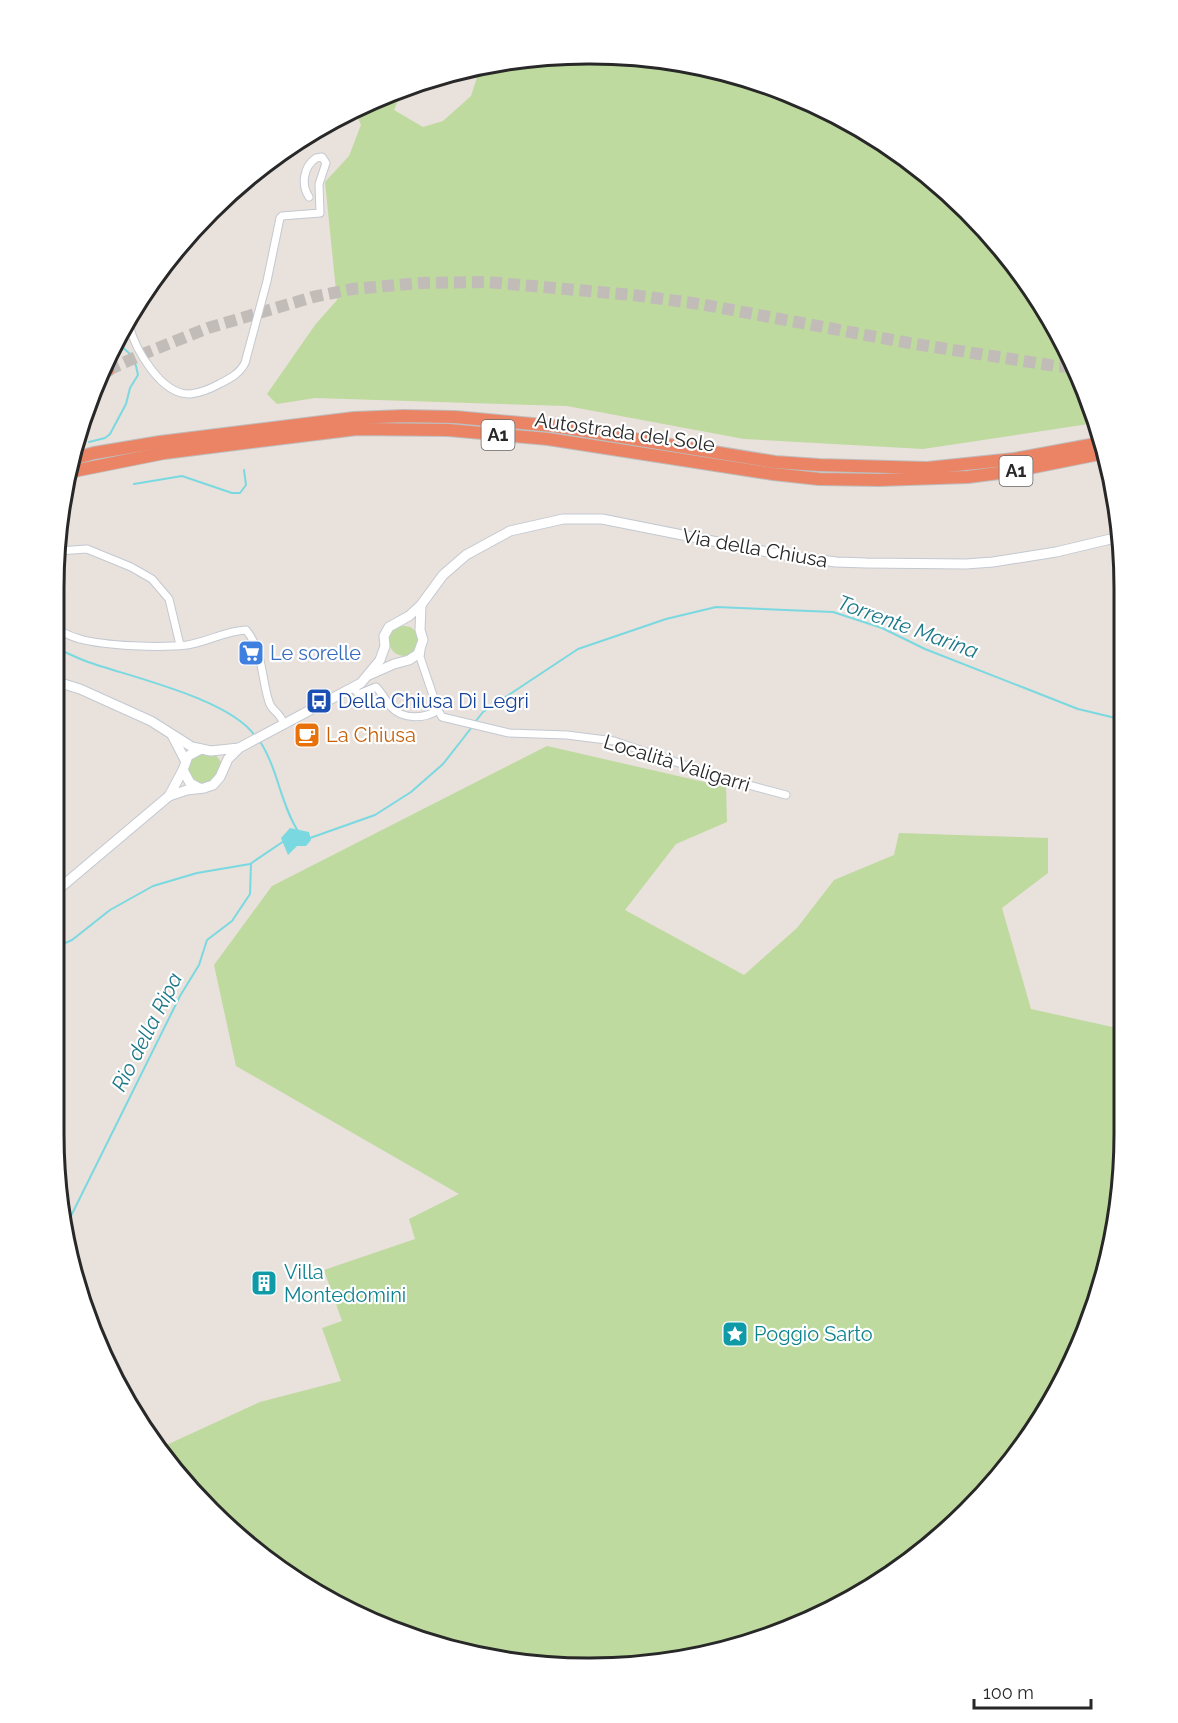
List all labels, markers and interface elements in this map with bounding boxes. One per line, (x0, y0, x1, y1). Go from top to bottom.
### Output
street label: Autostrada del Sole (533, 407, 717, 457)
road number: A1 (482, 420, 514, 450)
road number: A1 (1000, 456, 1032, 486)
street label: Via della Chiusa (680, 523, 830, 573)
water label: Torrente Marina (834, 589, 982, 664)
supermarket icon: Le sorelle (236, 638, 266, 668)
place label: Le sorelle (270, 641, 361, 665)
bus stop icon: Della Chiusa Di Legri (304, 686, 334, 716)
place label: Della Chiusa Di Legri (338, 689, 529, 713)
cafe icon: La Chiusa (292, 720, 322, 750)
place label: La Chiusa (326, 723, 416, 747)
street label: Località Valigarri (601, 729, 753, 797)
water label: Rio della Ripa (106, 968, 187, 1095)
place label: Villa Montedomini (284, 1260, 406, 1307)
building icon: Villa Montedomini (249, 1268, 279, 1298)
place icon: Poggio Sarto (720, 1319, 750, 1349)
place label: Poggio Sarto (754, 1322, 873, 1346)
scale bar (974, 1672, 1091, 1710)
text: 100 m (983, 1682, 1034, 1703)

